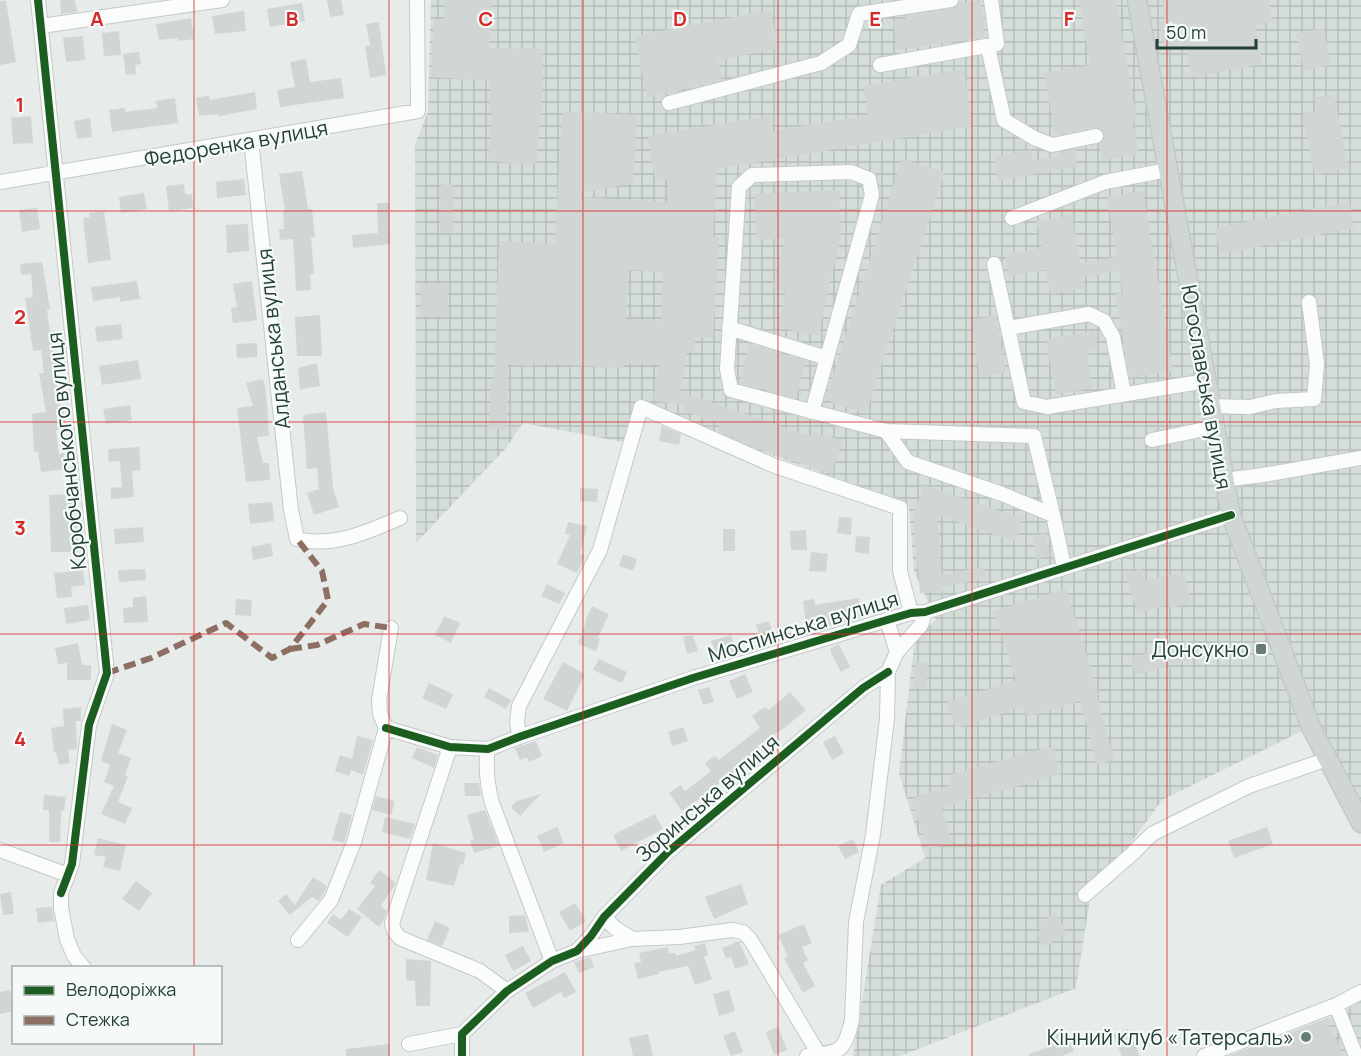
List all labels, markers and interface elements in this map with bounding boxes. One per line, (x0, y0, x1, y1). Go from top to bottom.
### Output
text: A (90, 5, 104, 32)
text: B (286, 5, 299, 32)
text: C (479, 5, 493, 32)
text: D (673, 5, 687, 32)
text: E (869, 5, 881, 32)
text: F (1064, 5, 1075, 32)
scale bar (1157, 12, 1256, 50)
text: 50 m (1166, 20, 1206, 44)
text: 1 (16, 91, 24, 118)
street label: Федоренка вулиця (142, 113, 330, 173)
street label: Алданська вулиця (250, 247, 296, 431)
street label: Югославська вулиця (1175, 283, 1239, 491)
text: 2 (14, 303, 26, 330)
street label: Коробчанського вулиця (40, 331, 92, 571)
text: 3 (14, 514, 26, 541)
street label: Моспинська вулиця (704, 584, 902, 668)
place label: Донсукно (1151, 635, 1249, 663)
marker: Донсукно (1254, 642, 1268, 656)
text: 4 (14, 725, 26, 752)
street label: Зоринська вулиця (629, 728, 785, 868)
legend (12, 966, 222, 1044)
text: Велодоріжка (66, 977, 176, 1001)
text: Стежка (66, 1007, 130, 1031)
place label: Кінний клуб «Татерсаль» (1047, 1023, 1294, 1051)
marker: Кінний клуб «Татерсаль» (1299, 1030, 1313, 1044)

